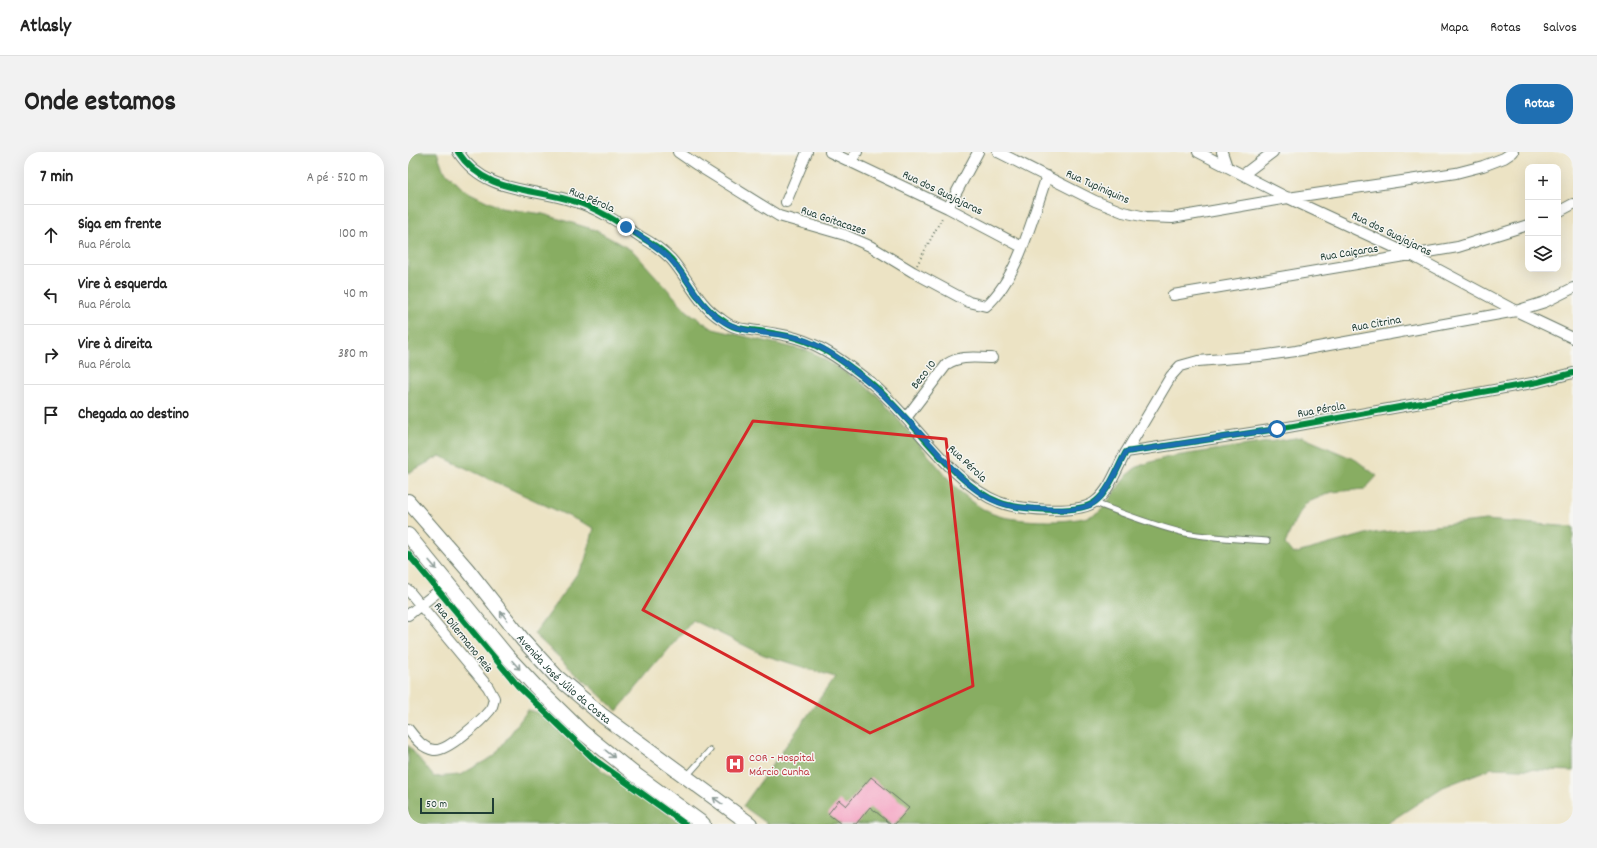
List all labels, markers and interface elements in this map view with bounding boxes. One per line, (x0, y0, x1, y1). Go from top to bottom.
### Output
text: Atlasly (20, 14, 71, 41)
text: Mapa (1440, 18, 1468, 38)
text: Rotas (1490, 18, 1521, 38)
text: Salvos (1543, 18, 1577, 38)
text: Onde estamos (24, 84, 176, 124)
button: Rotas (1506, 84, 1573, 124)
map controls (1525, 164, 1561, 272)
button: + (1525, 164, 1561, 200)
text: 7 min (40, 166, 73, 190)
street label: Rua dos Guajajaras (899, 166, 985, 220)
street label: Rua Tupiniquins (1063, 166, 1132, 209)
text: A pé · 520 m (307, 169, 368, 188)
street label: Rua Pérola (566, 183, 617, 218)
button: − (1525, 200, 1561, 236)
street label: Rua Goitacazes (798, 202, 869, 241)
street label: Rua dos Guajajaras (1348, 207, 1434, 261)
text: Siga em frente (78, 214, 161, 236)
route end (617, 218, 635, 236)
icon: ahead (40, 224, 62, 246)
text: 100 m (339, 225, 368, 244)
text: Rua Pérola (78, 236, 130, 255)
button: layers (1525, 236, 1561, 272)
street label: Rua Caiçaras (1319, 240, 1380, 266)
text: Vire à esquerda (78, 274, 167, 296)
icon: left (40, 284, 62, 306)
text: 40 m (344, 285, 368, 304)
text: Rua Pérola (78, 296, 130, 315)
street label: Rua Citrina (1350, 312, 1403, 337)
text: Vire à direita (78, 334, 152, 356)
icon: right (40, 344, 62, 366)
text: 380 m (338, 345, 368, 364)
text: Rua Pérola (78, 356, 130, 375)
street label: Beco 10 (907, 357, 941, 393)
street label: Rua Pérola (1296, 398, 1347, 423)
icon: arrive (40, 404, 62, 426)
text: Chegada ao destino (78, 404, 189, 426)
route start (1268, 420, 1286, 438)
street label: Rua Pérola (944, 441, 991, 487)
one-way arrow (429, 559, 438, 570)
street label: Rua Dilermano Reis (429, 599, 497, 677)
one-way arrow (500, 611, 508, 622)
street label: Avenida José Júlio da Costa (512, 631, 614, 729)
one-way arrow (511, 660, 520, 670)
one-way arrow (604, 750, 615, 759)
place label: COR - Hospital Márcio Cunha (749, 750, 815, 781)
hospital icon: COR - Hospital Márcio Cunha (724, 753, 746, 775)
scale bar (420, 796, 494, 815)
text: 50 m (426, 797, 447, 813)
one-way arrow (713, 797, 724, 805)

